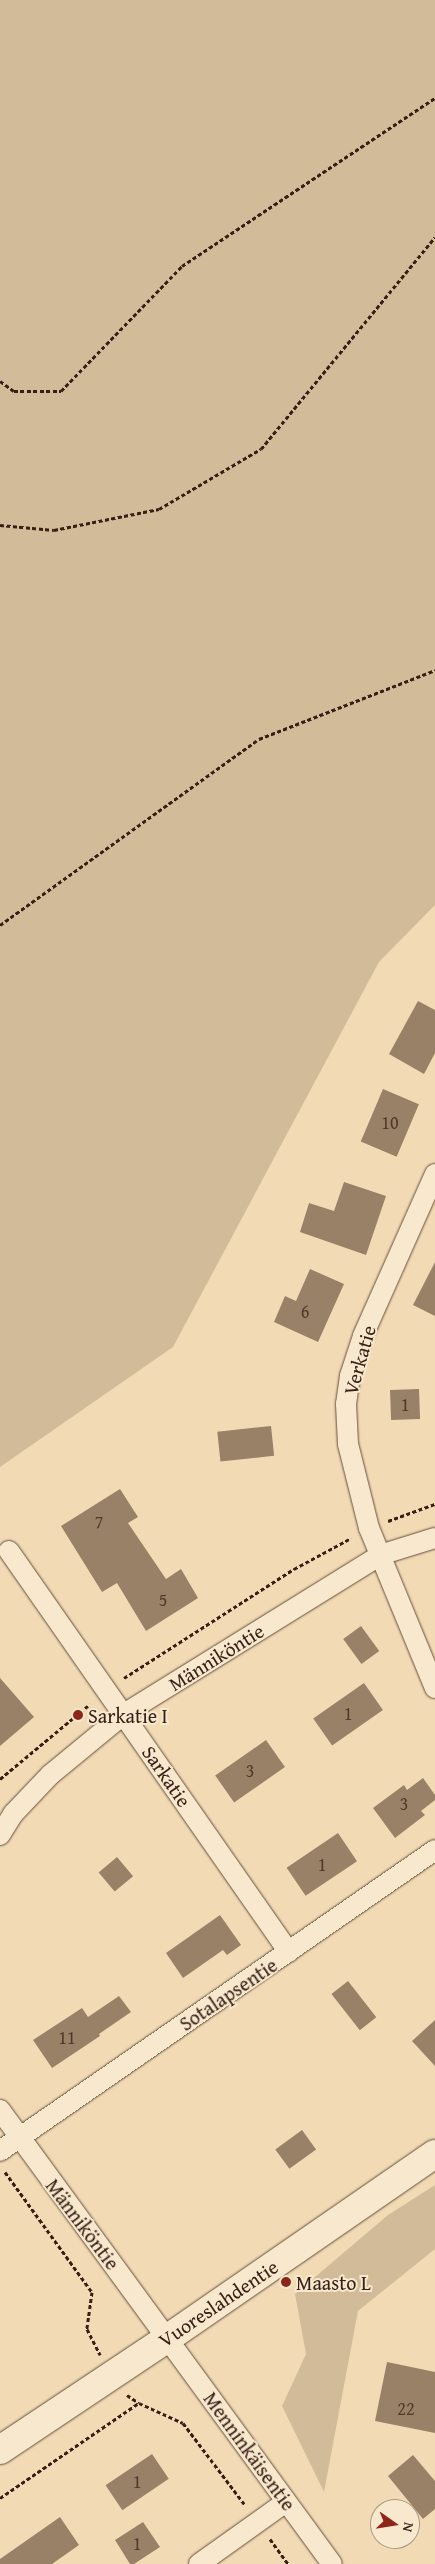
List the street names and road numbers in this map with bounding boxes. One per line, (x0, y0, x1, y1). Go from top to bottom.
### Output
street label: Verkatie (338, 1322, 380, 1398)
street label: Männiköntie (164, 1618, 268, 1696)
street label: Sarkatie (137, 1741, 197, 1811)
street label: Sotalapsentie (174, 1952, 282, 2036)
street label: Männiköntie (41, 2174, 125, 2274)
street label: Vuoreslahdentie (154, 2254, 282, 2352)
street label: Menninkäisentie (199, 2387, 301, 2515)

